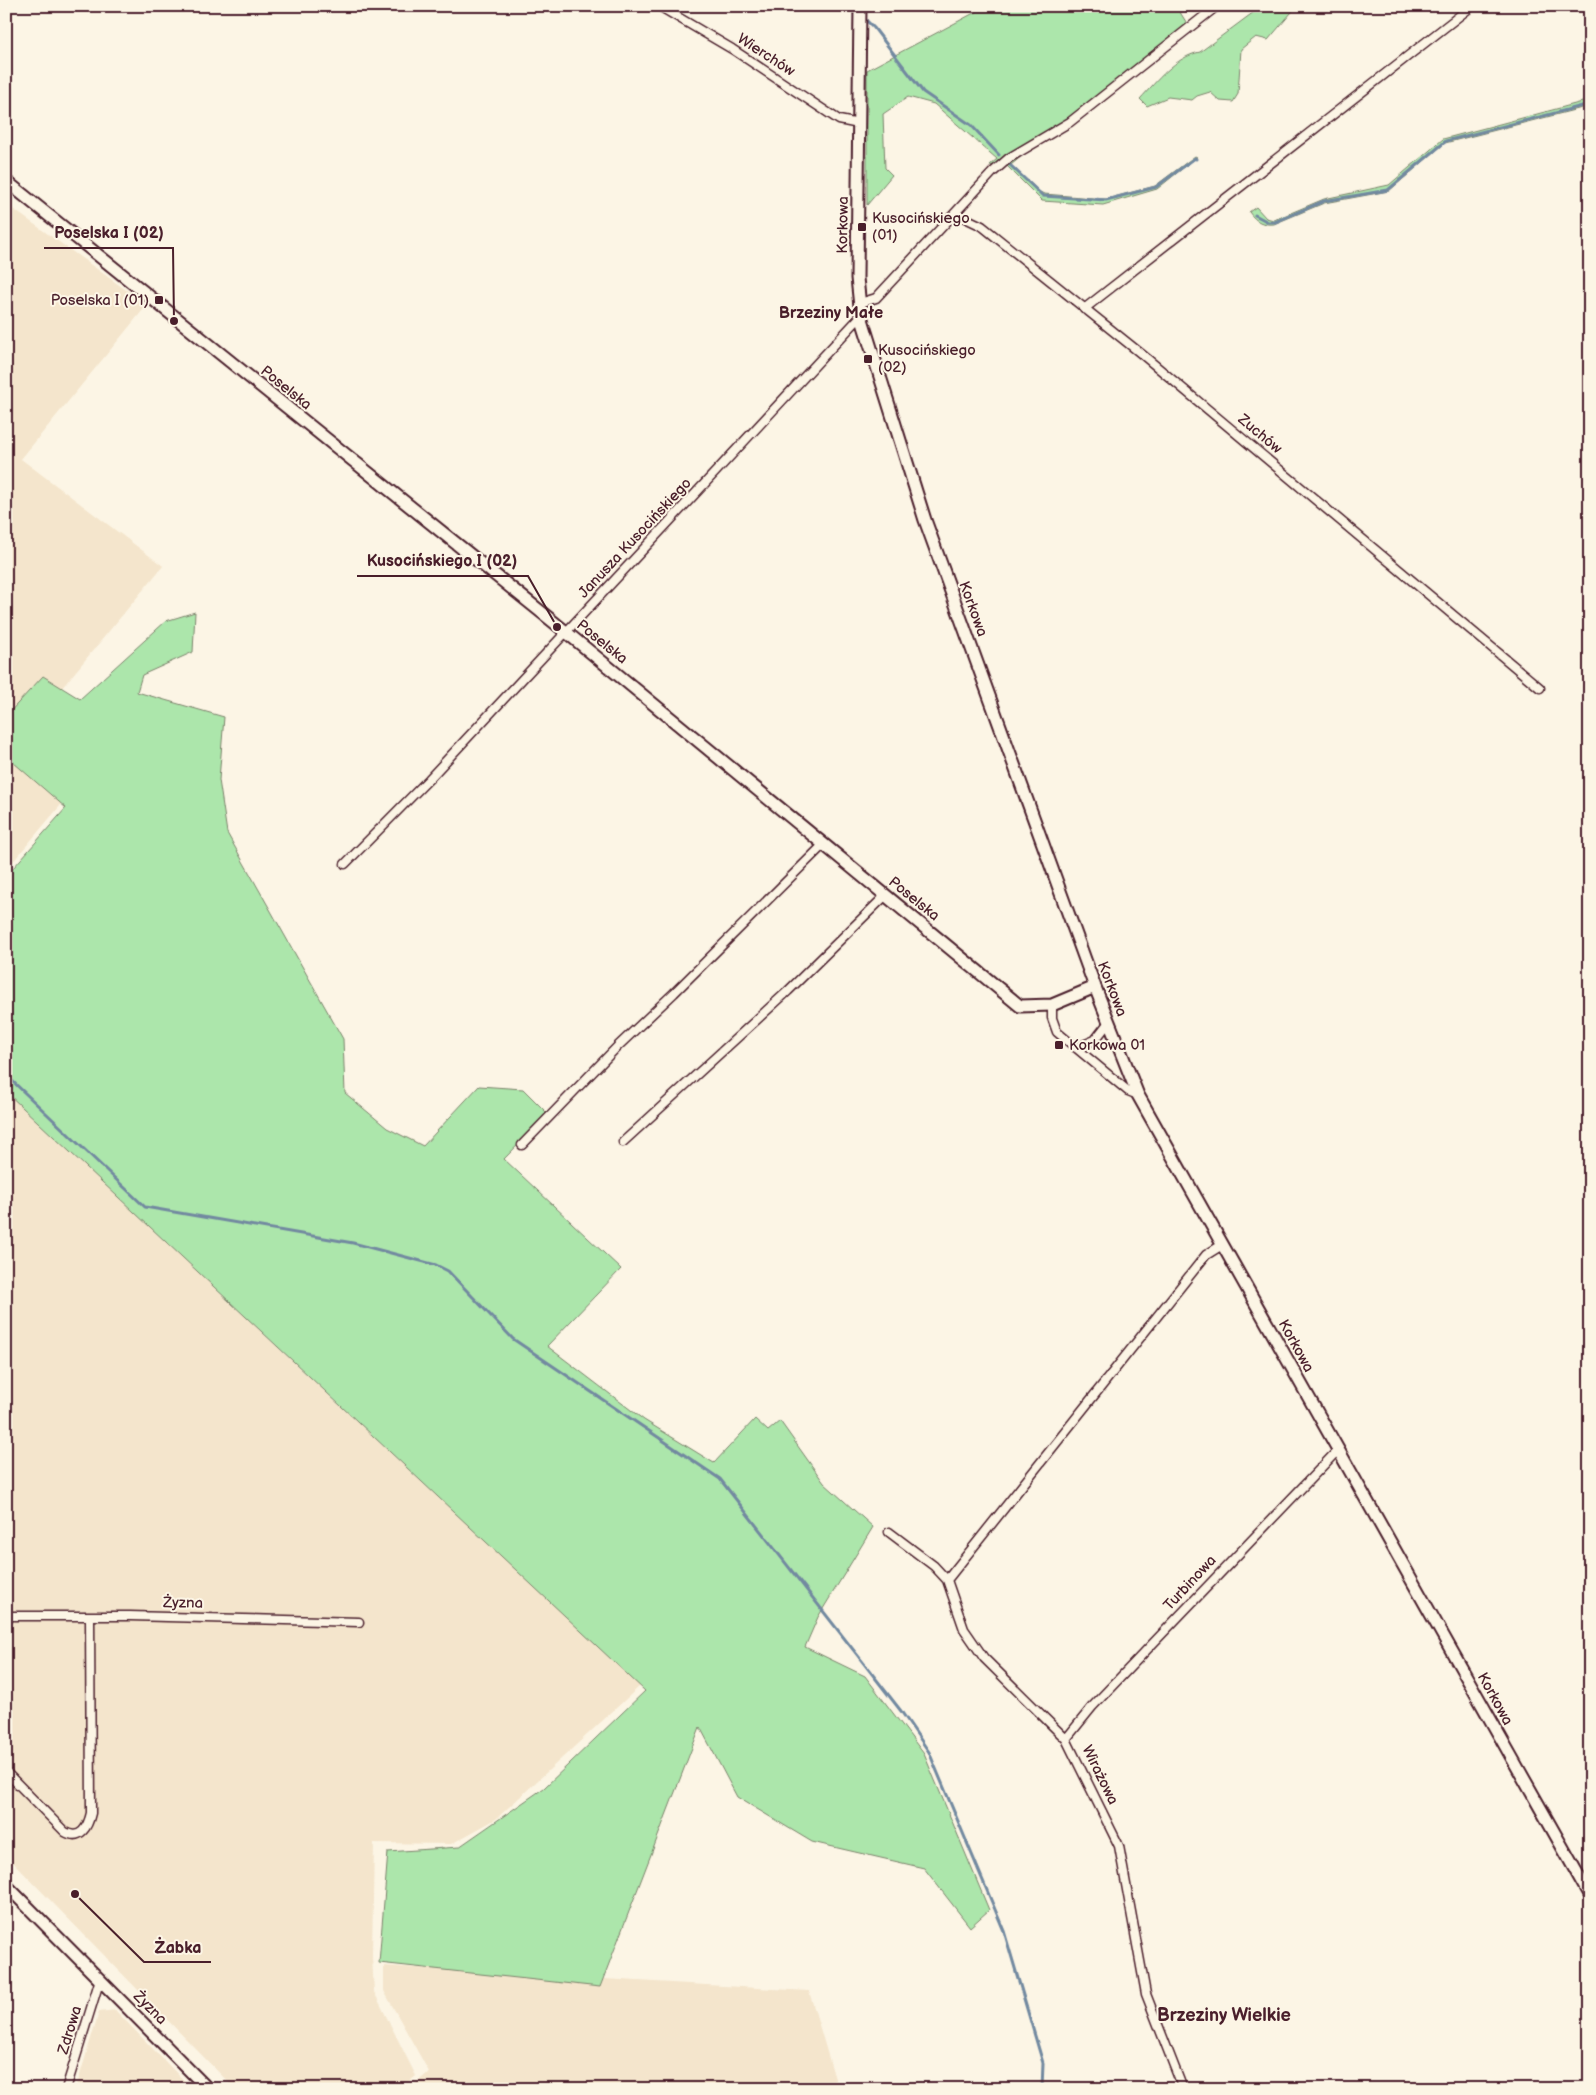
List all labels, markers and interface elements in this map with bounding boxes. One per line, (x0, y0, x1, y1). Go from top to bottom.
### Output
street label: Wierchów (733, 29, 799, 81)
street label: Korkowa (833, 196, 853, 254)
place label: Kusocińskiego (01) (872, 209, 970, 245)
callout: Poselska I (02) (44, 217, 173, 248)
marker: Kusocińskiego (01) (856, 221, 868, 233)
text: Poselska I (02) (54, 224, 164, 243)
place label: Poselska I (01) (51, 291, 149, 310)
marker: Poselska I (01) (153, 294, 165, 306)
district label: Brzeziny Małe (779, 304, 883, 323)
place label: Kusocińskiego (02) (878, 341, 976, 377)
marker: Kusocińskiego (02) (862, 353, 874, 365)
street label: Poselska (257, 362, 315, 414)
street label: Zuchów (1233, 409, 1286, 458)
street label: Janusza Kusocińskiego (574, 474, 696, 602)
callout: Kusocińskiego I (02) (357, 545, 528, 576)
text: Kusocińskiego I (02) (367, 552, 517, 571)
street label: Korkowa (954, 579, 992, 639)
street label: Poselska (573, 616, 631, 668)
street label: Poselska (885, 873, 943, 925)
street label: Korkowa (1093, 959, 1131, 1019)
place label: Korkowa 01 (1069, 1036, 1145, 1055)
marker: Korkowa 01 (1053, 1039, 1065, 1051)
street label: Korkowa (1274, 1316, 1318, 1376)
street label: Turbinowa (1160, 1551, 1220, 1615)
street label: Żyzna (162, 1593, 203, 1613)
street label: Korkowa (1473, 1669, 1517, 1729)
street label: Wirażowa (1077, 1742, 1123, 1808)
callout: Żabka (144, 1931, 211, 1962)
text: Żabka (155, 1936, 202, 1958)
street label: Żyzna (128, 1986, 171, 2029)
street label: Zdrowa (53, 2003, 86, 2058)
district label: Brzeziny Wielkie (1157, 2005, 1291, 2026)

